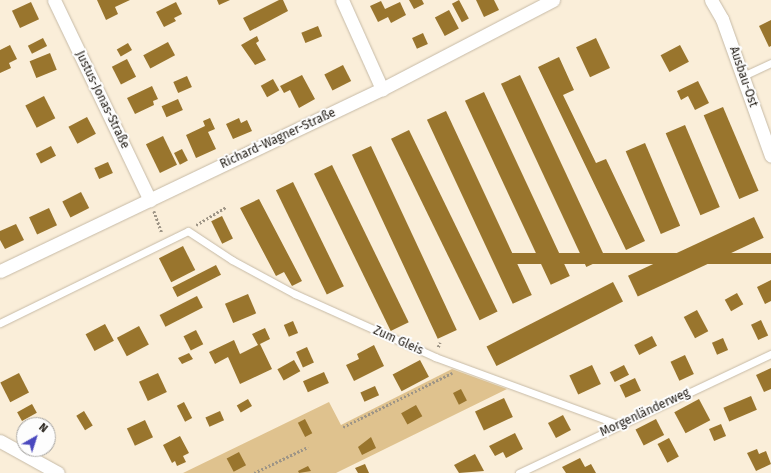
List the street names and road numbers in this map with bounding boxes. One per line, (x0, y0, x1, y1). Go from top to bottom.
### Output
street label: Ausbau-Ost (726, 45, 760, 109)
street label: Justus-Jonas-Straße (72, 49, 132, 151)
street label: Richard-Wagner-Straße (218, 106, 338, 172)
street label: Zum Gleis (371, 324, 425, 358)
street label: Morgenländerweg (598, 386, 692, 440)

